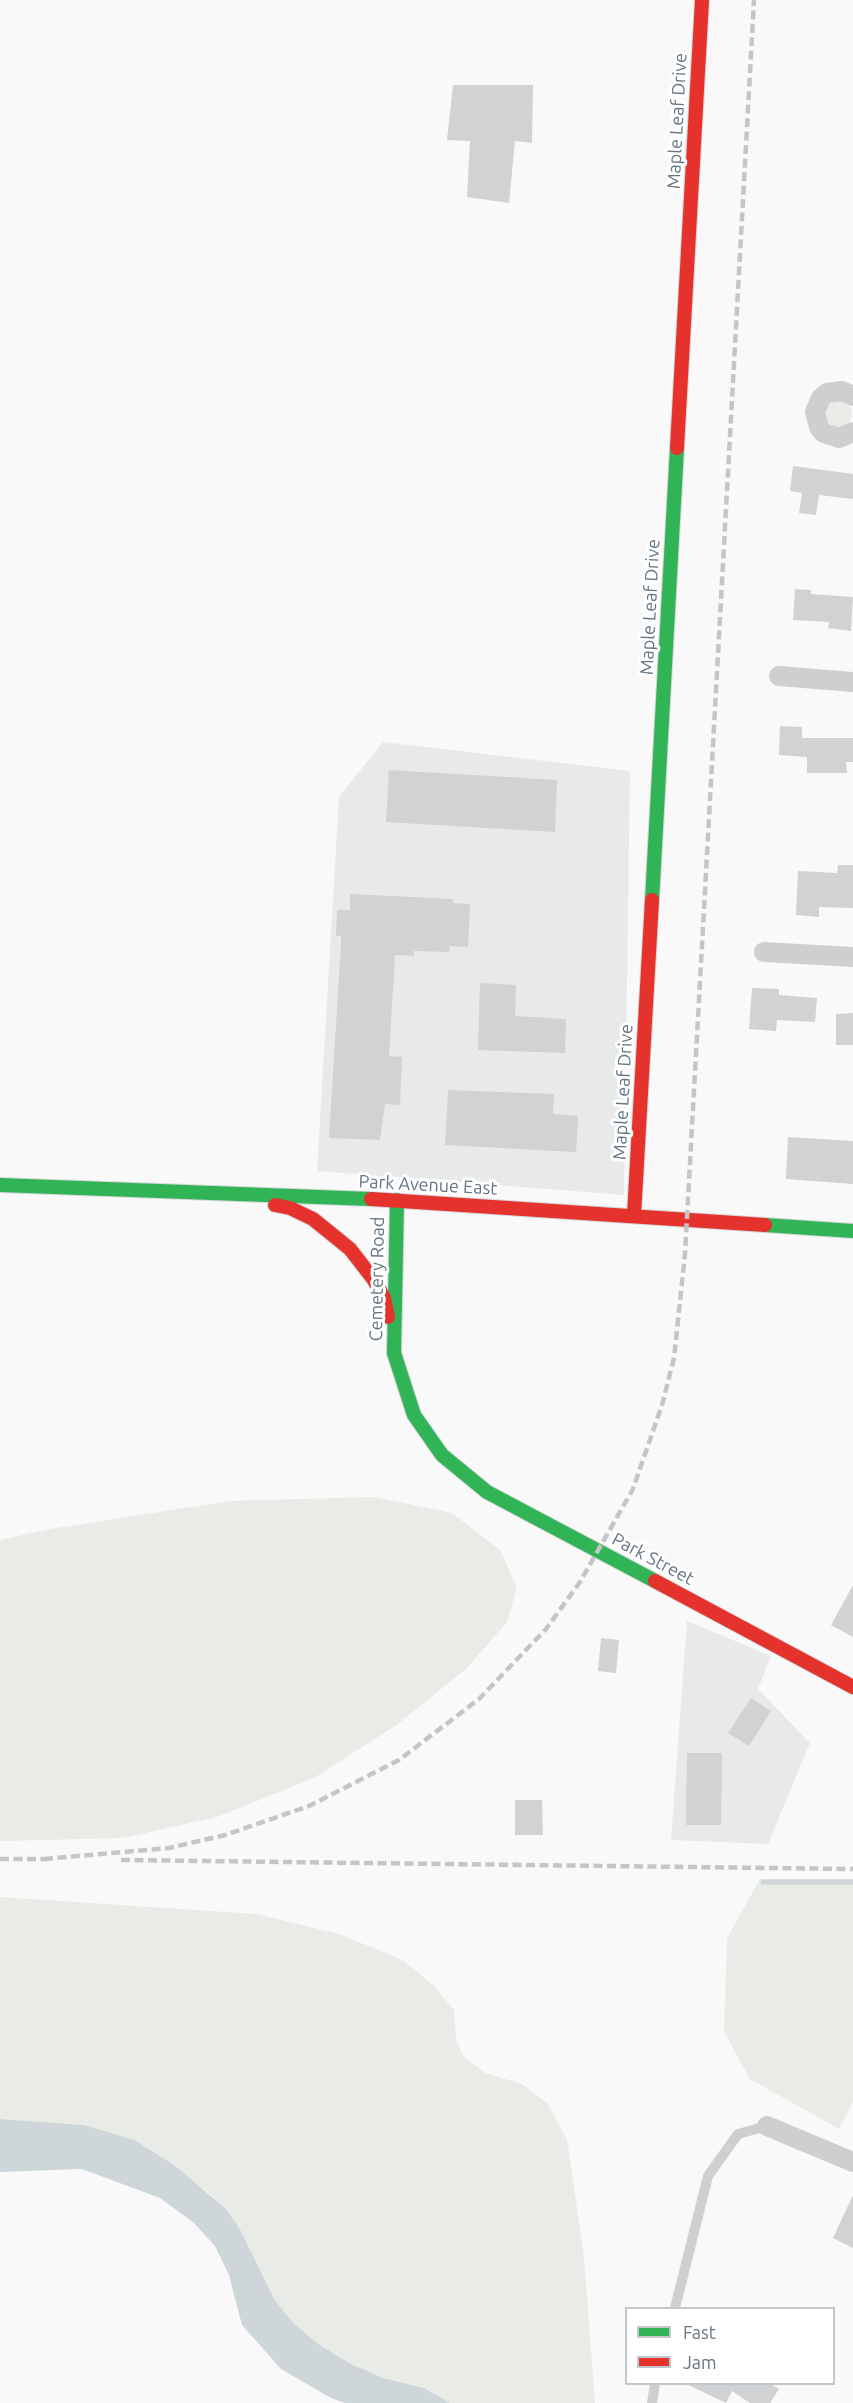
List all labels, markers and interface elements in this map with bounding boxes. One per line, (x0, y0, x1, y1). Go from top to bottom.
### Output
street label: Maple Leaf Drive (663, 52, 691, 190)
street label: Maple Leaf Drive (636, 538, 664, 676)
street label: Maple Leaf Drive (609, 1023, 637, 1161)
street label: Park Avenue East (358, 1171, 498, 1199)
street label: Cemetery Road (365, 1216, 389, 1342)
street label: Park Street (608, 1528, 698, 1590)
legend (625, 2307, 835, 2385)
text: Fast (683, 2322, 716, 2342)
text: Jam (683, 2352, 717, 2372)

